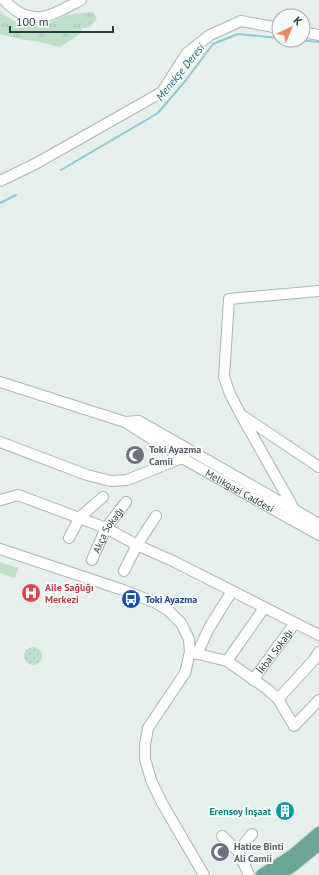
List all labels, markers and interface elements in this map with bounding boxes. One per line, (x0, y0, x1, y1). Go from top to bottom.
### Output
scale bar (10, 8, 113, 34)
north arrow (271, 8, 311, 48)
text: K (291, 13, 305, 28)
text: 100 m (16, 14, 49, 29)
water label: Menekşe Deresi (153, 40, 208, 103)
place label: Toki Ayazma Camii (149, 443, 201, 468)
mosque icon: Toki Ayazma Camii (124, 444, 146, 466)
street label: Melikgazi Caddesi (203, 466, 276, 515)
street label: Akça Sokağı (89, 504, 126, 555)
place label: Aile Sağlığı Merkezi (45, 581, 94, 606)
hospital icon: Aile Sağlığı Merkezi (20, 582, 42, 604)
bus stop icon: Toki Ayazma (120, 588, 142, 610)
place label: Toki Ayazma (145, 593, 197, 606)
street label: İkbal Sokağı (254, 626, 295, 676)
building icon: Erensoy İnşaat (274, 800, 296, 822)
place label: Erensoy İnşaat (209, 805, 271, 818)
place label: Hatice Binti Ali Camii (234, 840, 284, 865)
mosque icon: Hatice Binti Ali Camii (209, 841, 231, 863)

